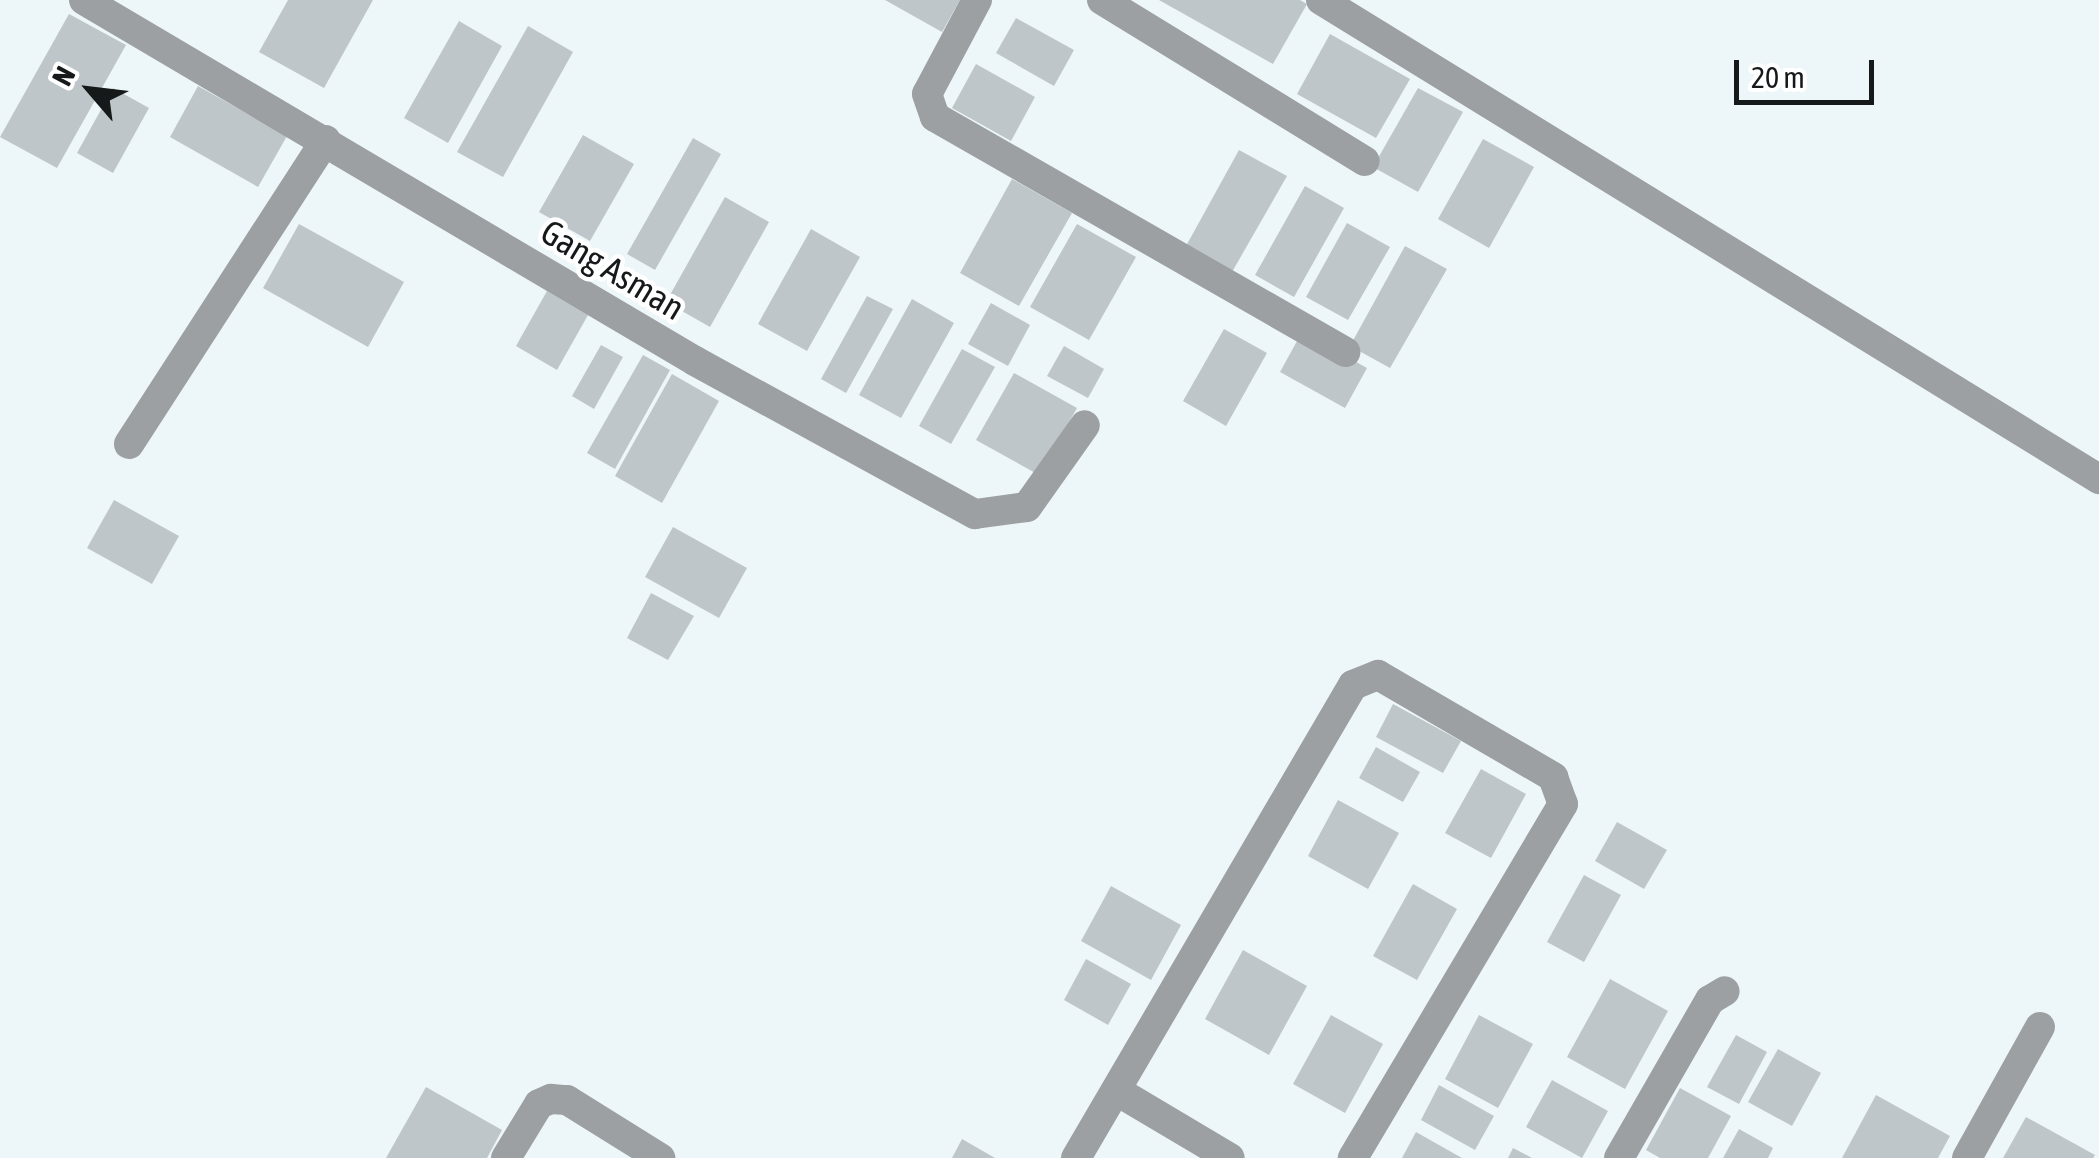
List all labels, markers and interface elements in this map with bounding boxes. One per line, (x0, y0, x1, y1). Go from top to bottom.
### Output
north arrow (40, 40, 140, 140)
scale bar (1739, 40, 1879, 102)
text: 20 m (1751, 60, 1805, 94)
text: N (46, 61, 82, 91)
street label: Gang Asman (534, 210, 692, 328)

